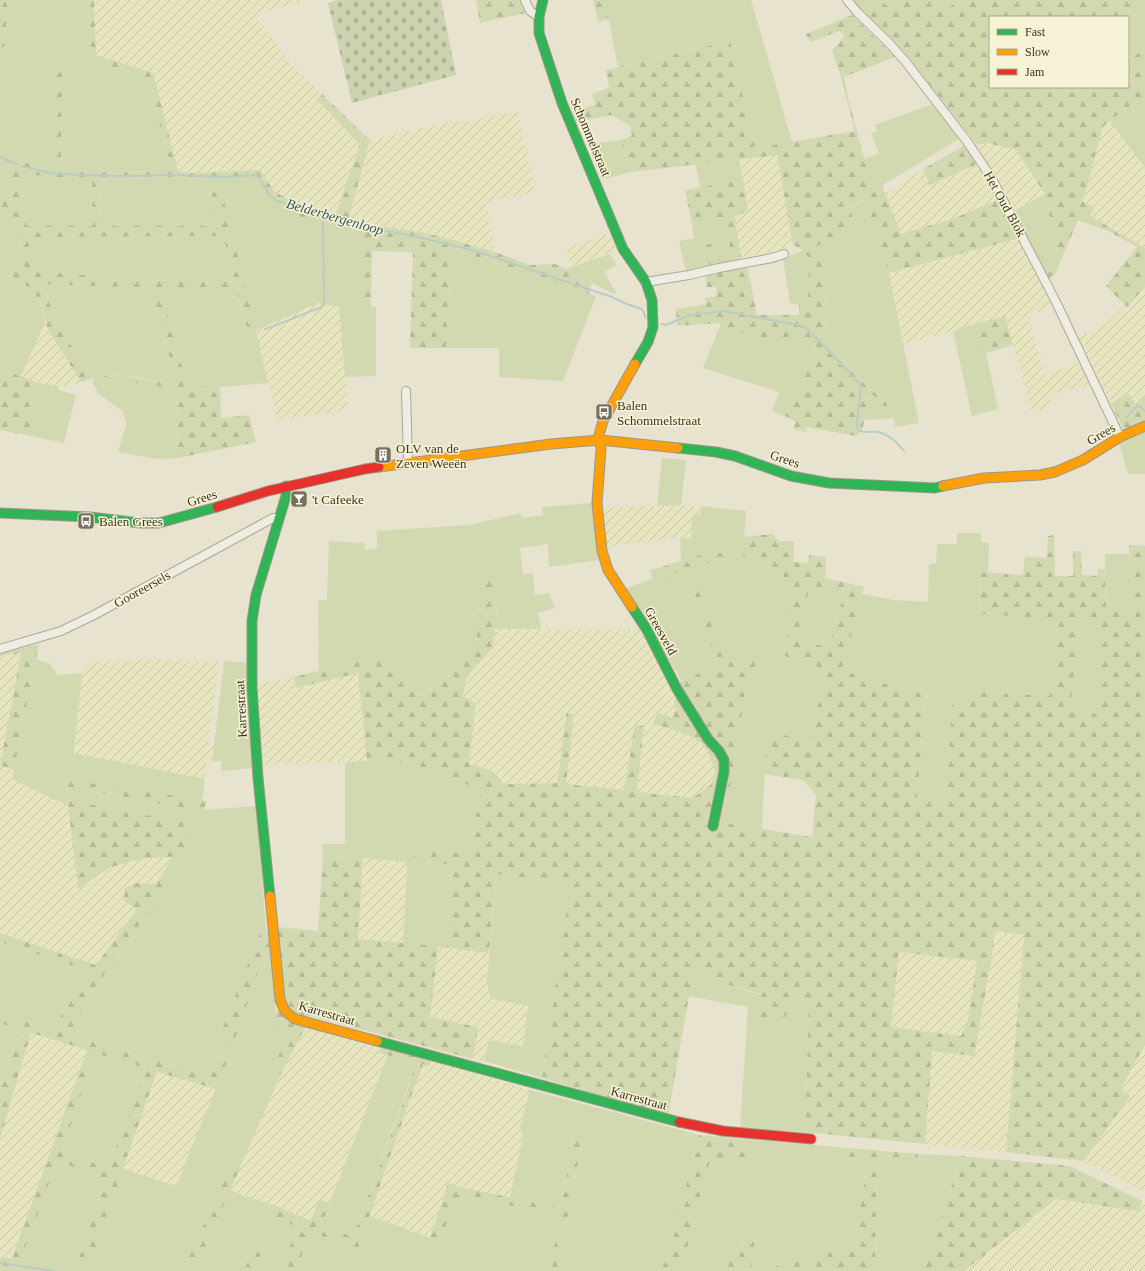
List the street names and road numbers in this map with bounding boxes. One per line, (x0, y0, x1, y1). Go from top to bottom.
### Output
street label: Schommelstraat (568, 96, 614, 179)
street label: Het Oud Blok (981, 168, 1029, 240)
street label: Grees (1084, 420, 1118, 448)
street label: Grees (768, 447, 802, 471)
street label: Grees (185, 486, 219, 510)
street label: Gooreersels (111, 567, 173, 611)
street label: Greesveld (642, 604, 681, 658)
street label: Karrestraat (232, 679, 250, 738)
street label: Karrestraat (297, 998, 357, 1028)
street label: Karrestraat (609, 1083, 669, 1113)

